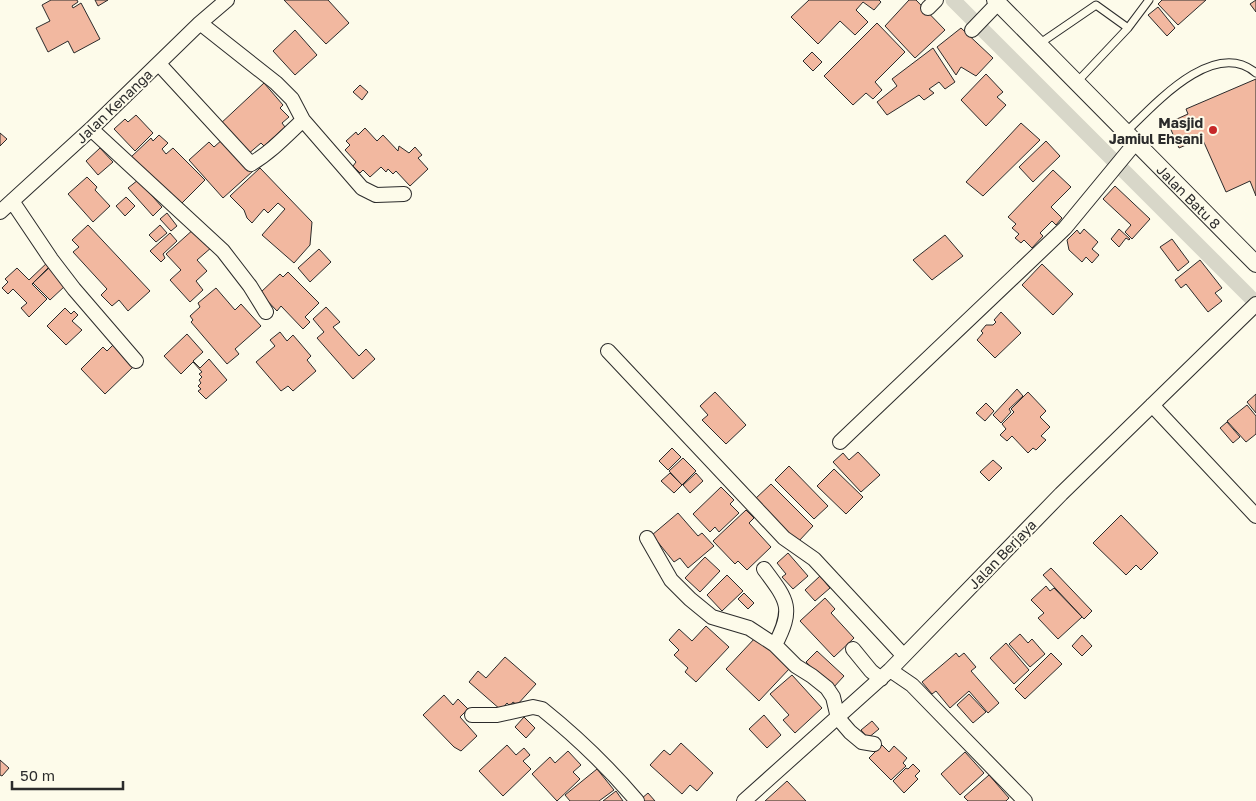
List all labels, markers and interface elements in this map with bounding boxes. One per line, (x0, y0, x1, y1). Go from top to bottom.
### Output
street label: Jalan Kenanga (72, 65, 156, 147)
place label: Masjid Jamiul Ehsani (1109, 114, 1203, 147)
marker: Masjid Jamiul Ehsani (1207, 124, 1219, 136)
street label: Jalan Batu 8 (1154, 161, 1224, 232)
street label: Jalan Berjaya (965, 516, 1039, 592)
scale bar (12, 758, 124, 790)
text: 50 m (20, 766, 55, 784)

